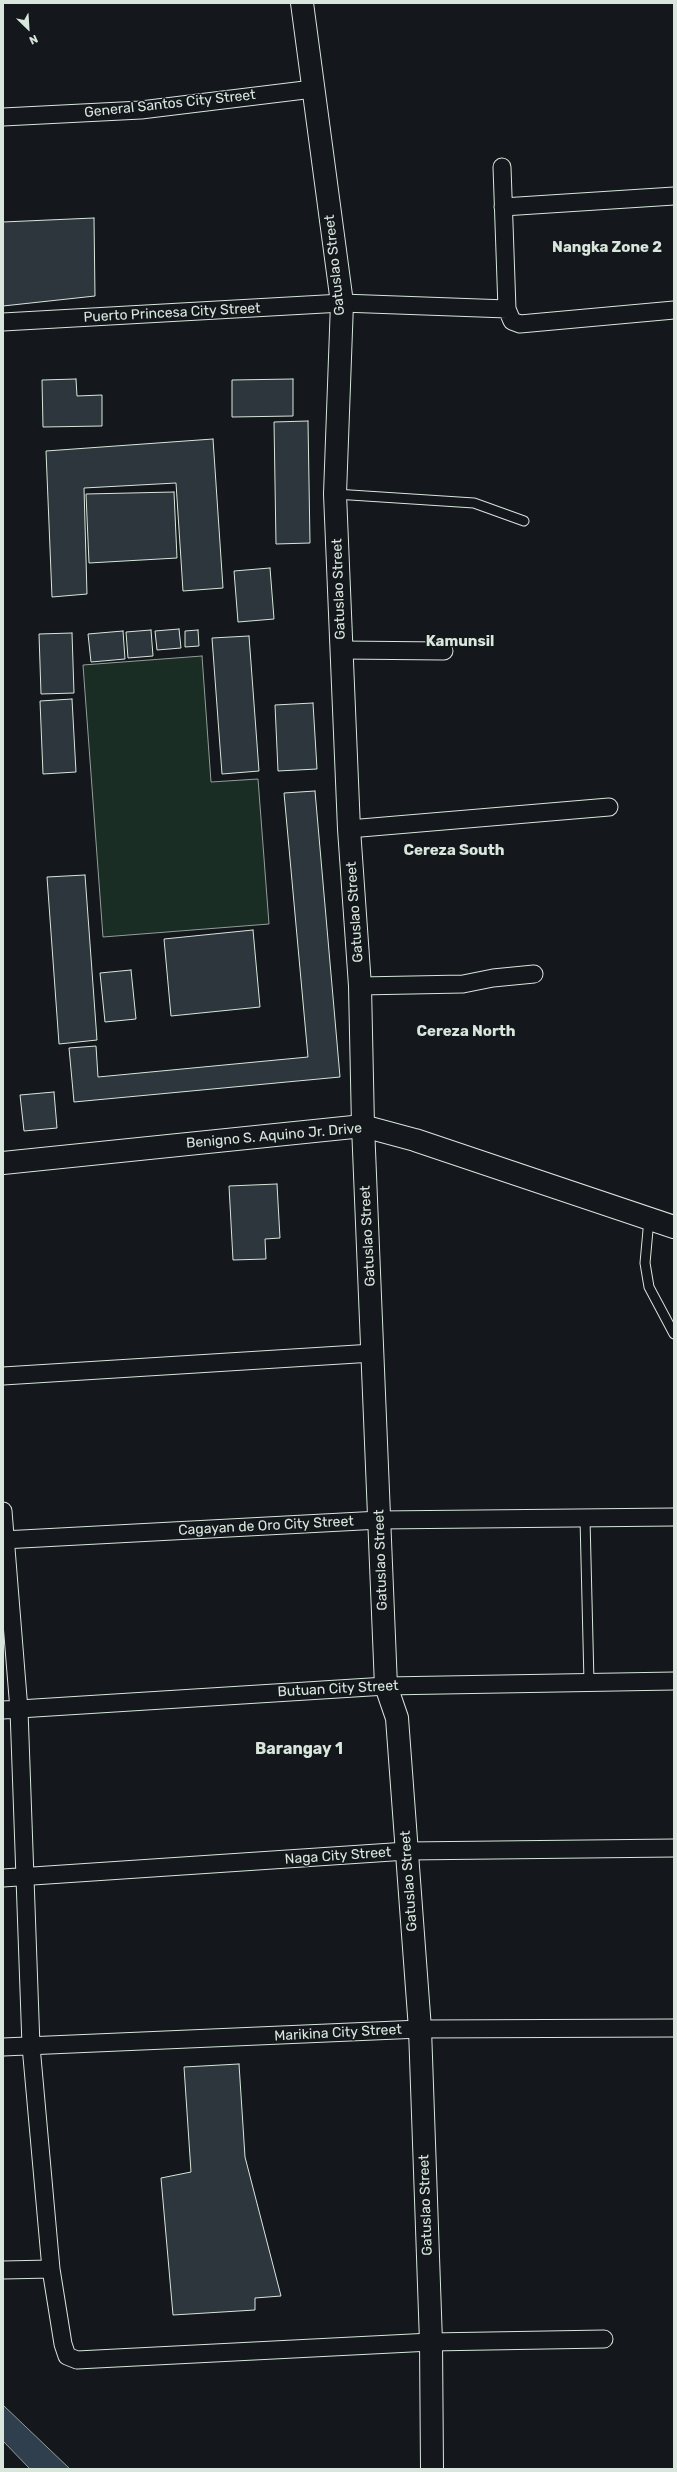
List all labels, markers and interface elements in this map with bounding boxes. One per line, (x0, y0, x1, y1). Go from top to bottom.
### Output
north arrow (8, 8, 48, 48)
text: N (27, 32, 40, 47)
street label: General Santos City Street (84, 87, 256, 121)
street label: Gatuslao Street (321, 214, 349, 316)
district label: Nangka Zone 2 (552, 239, 662, 257)
street label: Puerto Princesa City Street (83, 300, 261, 326)
street label: Gatuslao Street (329, 538, 349, 640)
district label: Kamunsil (426, 633, 494, 651)
district label: Cereza South (404, 842, 504, 860)
street label: Gatuslao Street (343, 861, 367, 963)
district label: Cereza North (417, 1023, 515, 1041)
street label: Benigno S. Aquino Jr. Drive (185, 1120, 363, 1152)
street label: Gatuslao Street (357, 1185, 379, 1287)
street label: Gatuslao Street (371, 1509, 391, 1611)
street label: Cagayan de Oro City Street (178, 1513, 354, 1539)
street label: Butuan City Street (277, 1677, 399, 1701)
district label: Barangay 1 (255, 1739, 343, 1759)
street label: Gatuslao Street (397, 1830, 421, 1932)
street label: Naga City Street (284, 1844, 392, 1868)
street label: Marikina City Street (274, 2021, 402, 2045)
street label: Gatuslao Street (416, 2154, 436, 2256)

